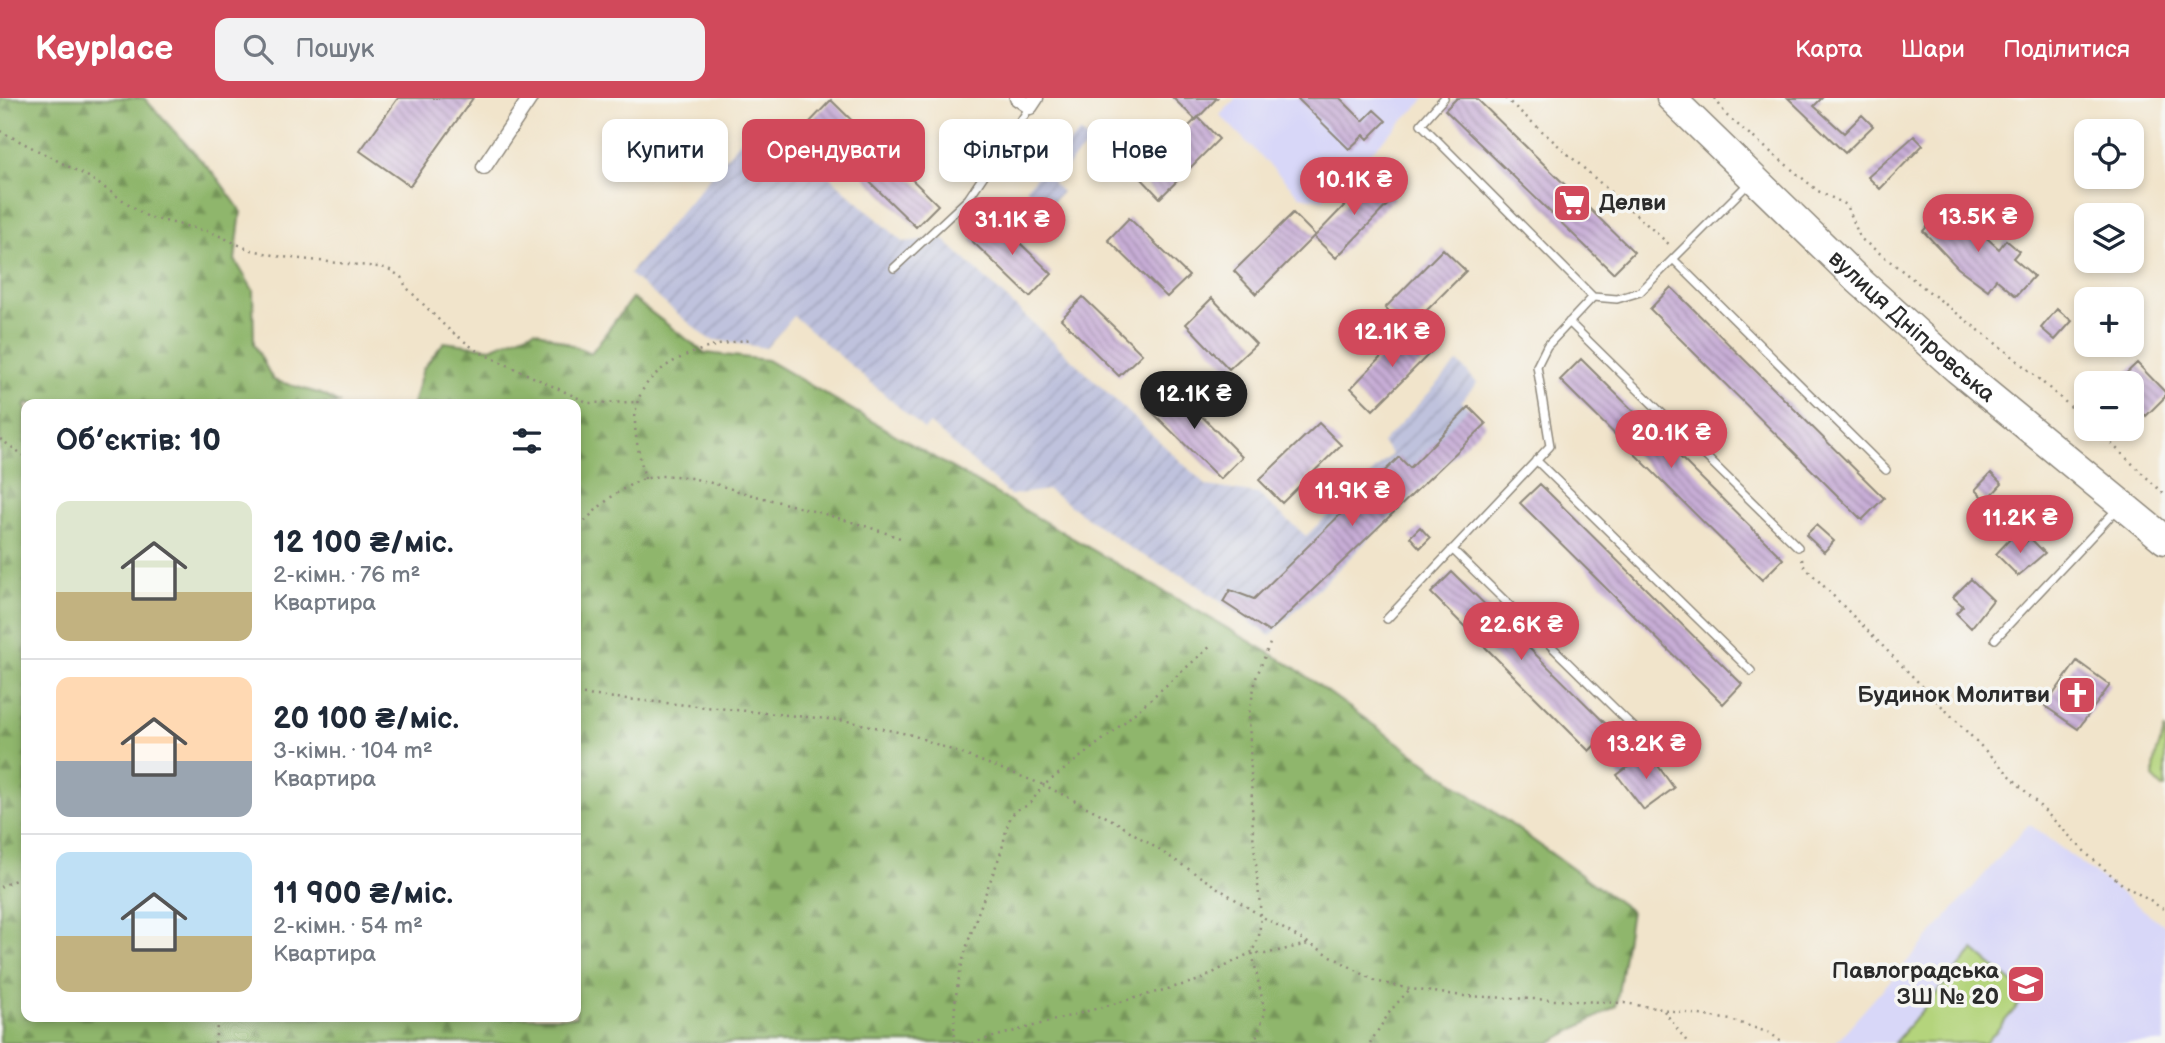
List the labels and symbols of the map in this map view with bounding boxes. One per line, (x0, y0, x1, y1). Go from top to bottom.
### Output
pin: 10.1K ₴ (1289, 158, 1419, 217)
supermarket icon: Делви (1551, 182, 1593, 224)
place label: Делви (1599, 189, 1666, 217)
pin: 13.5K ₴ (1913, 194, 2043, 254)
pin: 31.1K ₴ (947, 198, 1077, 257)
street label: вулиця Дніпровська (1822, 245, 2001, 409)
pin: 12.1K ₴ (1327, 310, 1457, 369)
pin: 12.1K ₴ (1129, 372, 1259, 431)
pin: 20.1K ₴ (1606, 410, 1736, 470)
pin: 11.9K ₴ (1287, 468, 1417, 528)
pin: 11.2K ₴ (1955, 496, 2085, 555)
pin: 22.6K ₴ (1456, 602, 1586, 662)
church icon: Будинок Молитви (2056, 674, 2098, 716)
place label: Будинок Молитви (1857, 681, 2050, 709)
pin: 13.2K ₴ (1581, 722, 1711, 781)
place label: Павлоградська ЗШ № 20 (1832, 957, 2000, 1011)
school or university icon: Павлоградська ЗШ № 20 (2005, 963, 2047, 1005)

